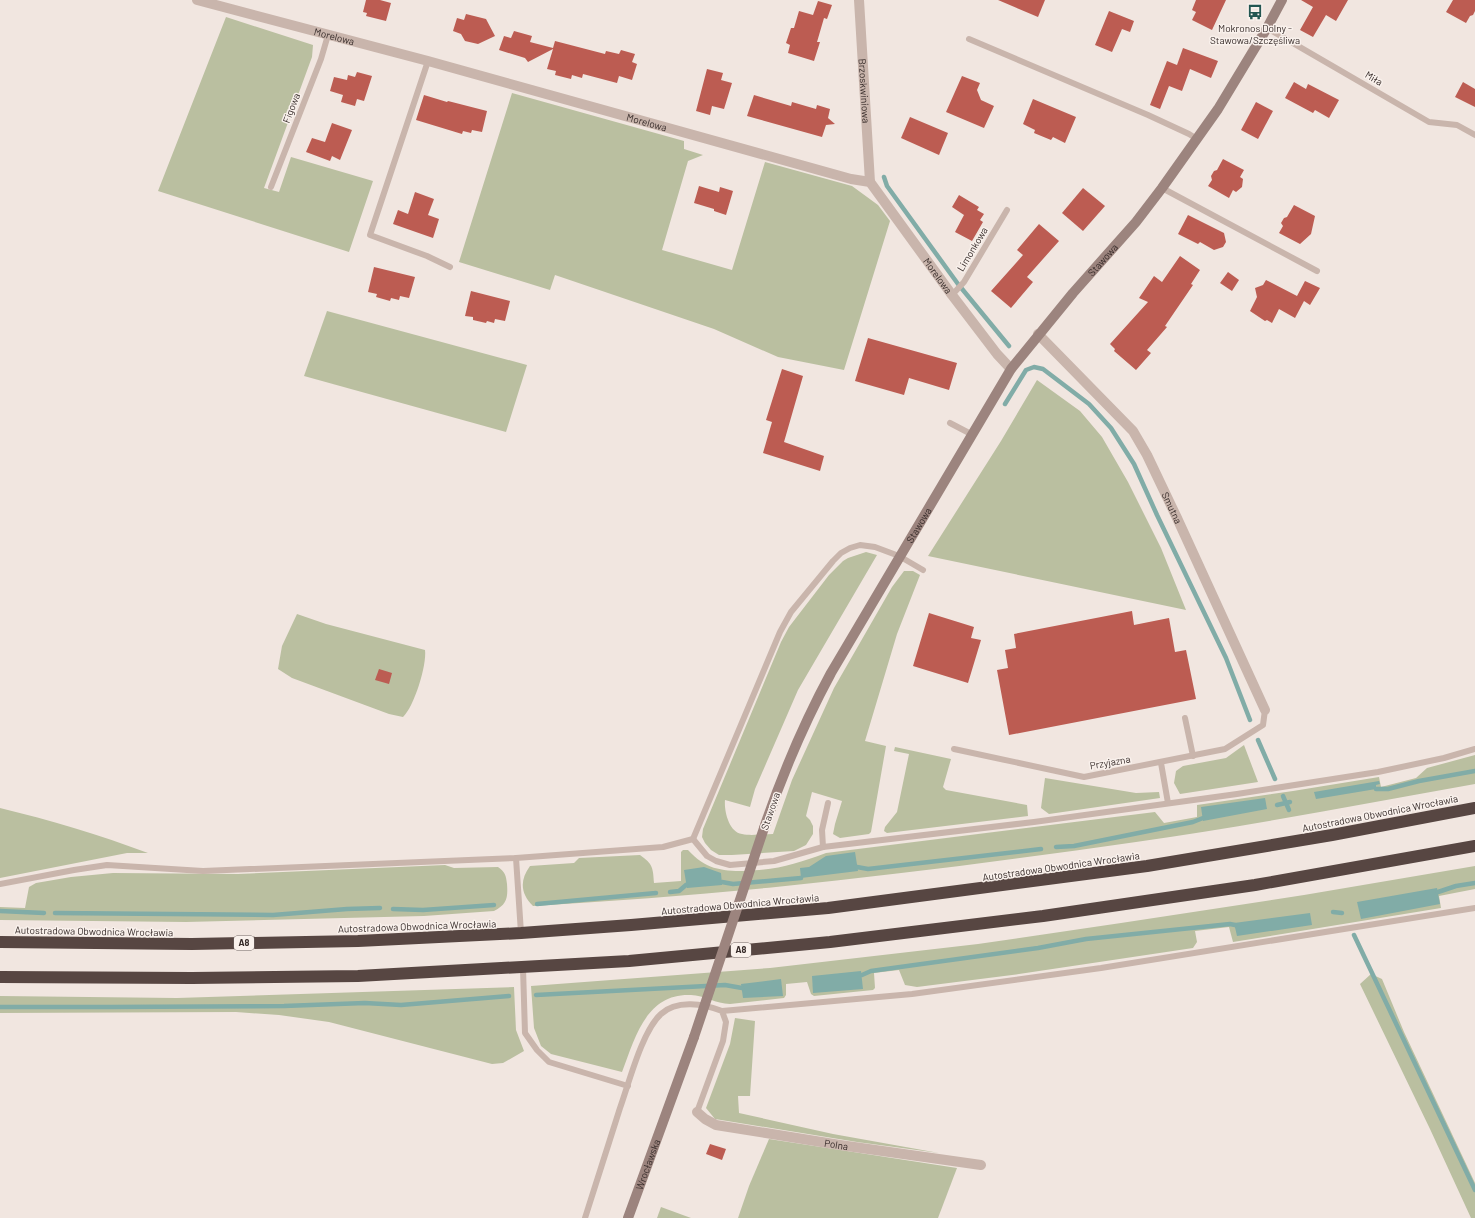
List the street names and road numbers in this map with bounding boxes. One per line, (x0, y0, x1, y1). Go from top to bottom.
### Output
street label: Morelowa (313, 25, 356, 47)
street label: Brzoskwiniowa (857, 58, 872, 124)
street label: Miła (1363, 68, 1385, 88)
street label: Figowa (280, 91, 302, 125)
street label: Morelowa (625, 111, 668, 133)
street label: Limonkowa (954, 225, 990, 273)
street label: Stawowa (1085, 241, 1120, 278)
street label: Morelowa (921, 255, 955, 296)
street label: Smutna (1159, 490, 1185, 525)
street label: Stawowa (903, 505, 934, 545)
street label: Przyjazna (1089, 753, 1131, 771)
street label: Stawowa (758, 791, 782, 831)
street label: Autostradowa Obwodnica Wrocławia (1301, 792, 1459, 834)
street label: Autostradowa Obwodnica Wrocławia (982, 849, 1140, 883)
street label: Autostradowa Obwodnica Wrocławia (661, 891, 819, 917)
street label: Autostradowa Obwodnica Wrocławia (338, 917, 496, 935)
street label: Autostradowa Obwodnica Wrocławia (15, 924, 173, 938)
road number: A8 (234, 936, 254, 950)
road number: A8 (731, 943, 751, 957)
street label: Wrocławska (633, 1137, 662, 1191)
street label: Polna (823, 1137, 849, 1152)

